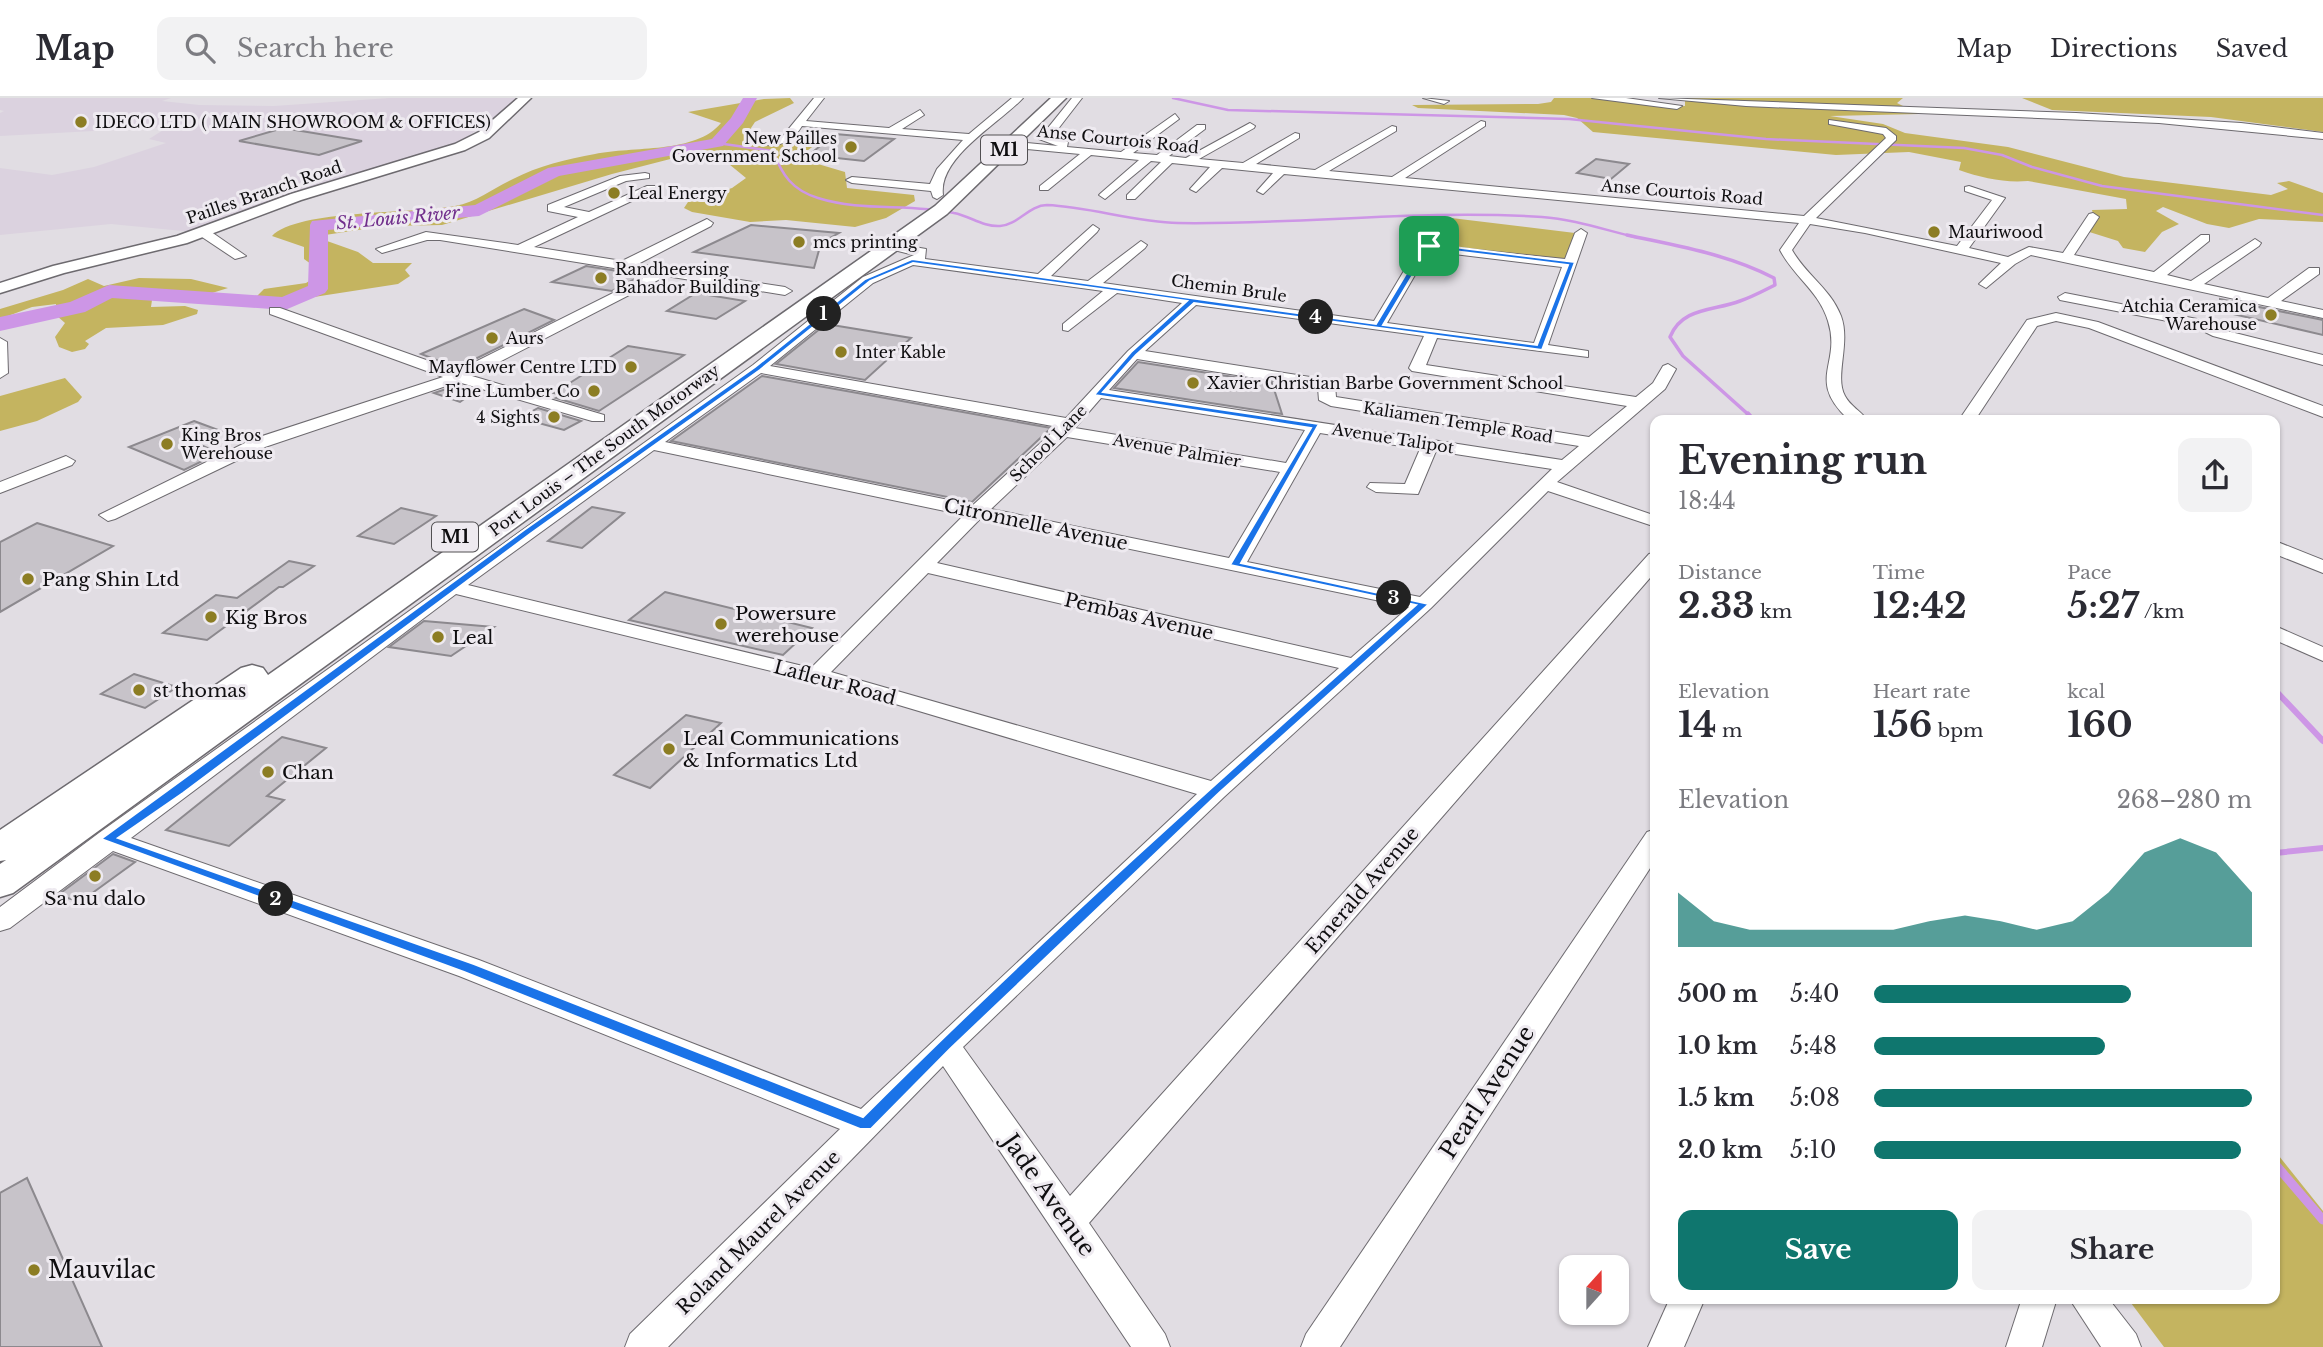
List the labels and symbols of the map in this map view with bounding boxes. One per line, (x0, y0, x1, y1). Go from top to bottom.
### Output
place label: IDECO LTD ( MAIN SHOWROOM & OFFICES) (95, 112, 491, 132)
marker: IDECO LTD ( MAIN SHOWROOM & OFFICES) (73, 114, 89, 130)
street label: Anse Courtois Road (1035, 120, 1200, 157)
place label: New Pailles Government School (672, 128, 837, 166)
road number: M1 (981, 136, 1027, 164)
marker: New Pailles Government School (843, 139, 859, 155)
street label: Pailles Branch Road (184, 156, 345, 228)
street label: Anse Courtois Road (1599, 175, 1764, 209)
place label: Leal Energy (628, 183, 727, 203)
marker: Leal Energy (606, 185, 622, 201)
water label: St. Louis River (335, 202, 461, 234)
pin (1399, 216, 1459, 276)
place label: Mauriwood (1948, 222, 2043, 242)
marker: Mauriwood (1926, 224, 1942, 240)
place label: mcs printing (813, 232, 918, 252)
marker: mcs printing (791, 234, 807, 250)
place label: Randheersing Bahador Building (615, 259, 760, 297)
marker: Randheersing Bahador Building (593, 270, 609, 286)
street label: Chemin Brule (1170, 270, 1288, 306)
pin: 1 (806, 296, 842, 332)
place label: Atchia Ceramica Warehouse (2121, 296, 2257, 334)
pin: 4 (1298, 300, 1334, 334)
marker: Atchia Ceramica Warehouse (2263, 307, 2279, 323)
place label: Aurs (505, 328, 544, 348)
marker: Aurs (484, 330, 500, 346)
place label: Inter Kable (855, 342, 946, 362)
marker: Inter Kable (833, 344, 849, 360)
place label: Mayflower Centre LTD (428, 357, 617, 377)
street label: Port Louis – The South Motorway (485, 359, 724, 540)
marker: Mayflower Centre LTD (623, 359, 639, 375)
place label: Xavier Christian Barbe Government School (1207, 373, 1563, 393)
marker: Xavier Christian Barbe Government School (1185, 375, 1201, 391)
place label: Fine Lumber Co (445, 381, 580, 401)
marker: Fine Lumber Co (586, 383, 602, 399)
street label: Kaliamen Temple Road (1362, 397, 1555, 447)
street label: School Lane (1005, 400, 1091, 486)
place label: 4 Sights (476, 407, 540, 427)
marker: 4 Sights (546, 409, 562, 425)
street label: Avenue Talipot (1330, 418, 1455, 458)
place label: King Bros Werehouse (180, 425, 273, 463)
street label: Avenue Palmier (1110, 429, 1243, 471)
marker: King Bros Werehouse (159, 436, 175, 452)
street label: Citronnelle Avenue (942, 494, 1130, 555)
road number: M1 (432, 522, 478, 552)
place label: Pang Shin Ltd (42, 568, 179, 591)
marker: Pang Shin Ltd (20, 571, 36, 587)
pin: 3 (1376, 580, 1412, 616)
street label: Pembas Avenue (1062, 588, 1216, 645)
place label: Powersure werehouse (735, 602, 839, 647)
place label: Kig Bros (225, 606, 307, 629)
marker: Kig Bros (203, 609, 219, 625)
marker: Powersure werehouse (713, 616, 729, 632)
place label: Leal (452, 626, 493, 649)
marker: Leal (430, 629, 446, 645)
street label: Lafleur Road (771, 655, 899, 710)
place label: st thomas (153, 679, 246, 702)
marker: st thomas (131, 682, 147, 698)
place label: Leal Communications & Informatics Ltd (683, 727, 899, 772)
marker: Leal Communications & Informatics Ltd (661, 741, 677, 757)
place label: Chan (282, 761, 334, 784)
marker: Chan (260, 764, 276, 780)
street label: Emerald Avenue (1301, 822, 1424, 959)
marker: Sa nu dalo (87, 868, 103, 884)
pin: 2 (258, 882, 294, 916)
place label: Sa nu dalo (44, 887, 146, 910)
street label: Pearl Avenue (1434, 1020, 1540, 1164)
street label: Jade Avenue (995, 1126, 1101, 1262)
street label: Roland Maurel Avenue (672, 1146, 845, 1319)
north arrow (1559, 1255, 1629, 1325)
place label: Mauvilac (48, 1256, 156, 1284)
marker: Mauvilac (26, 1262, 42, 1278)

